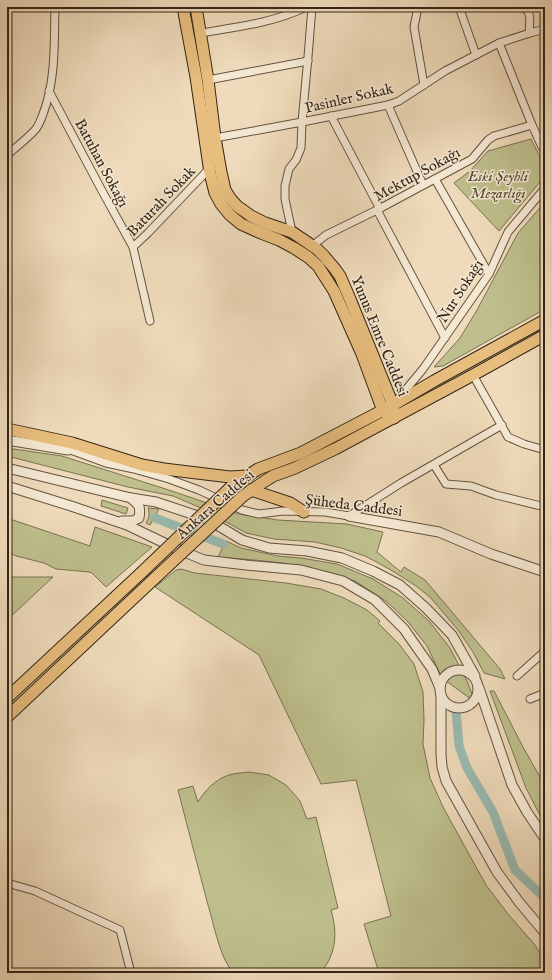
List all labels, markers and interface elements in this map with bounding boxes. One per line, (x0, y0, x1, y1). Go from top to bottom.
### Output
street label: Pasinler Sokak (303, 79, 396, 118)
street label: Batuhan Sokağı (70, 116, 133, 211)
street label: Mektup Sokağı (371, 143, 464, 206)
street label: Baturah Sokak (123, 161, 200, 241)
park label: Eski Şeyhli Mezarlığı (467, 167, 530, 204)
street label: Nur Sokağı (433, 256, 488, 326)
street label: Yunus Emre Caddesi (347, 273, 412, 399)
street label: Ankara Caddesi (172, 465, 258, 544)
street label: Şüheda Caddesi (304, 490, 403, 521)

